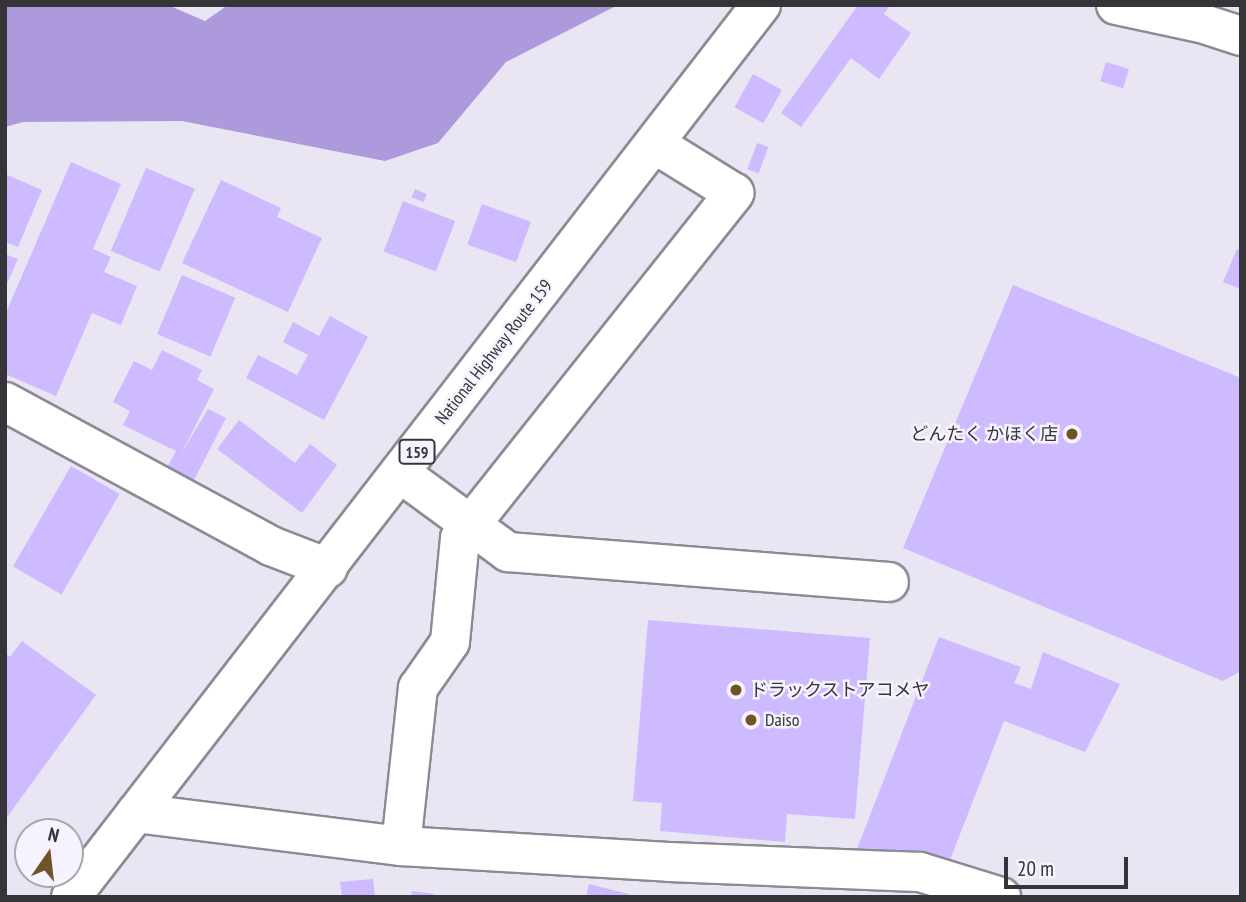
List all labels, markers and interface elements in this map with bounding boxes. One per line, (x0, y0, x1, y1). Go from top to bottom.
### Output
street label: National Highway Route 159 (431, 275, 557, 429)
place label: どんたく かほく店 (910, 423, 1058, 445)
marker: どんたく かほく店 (1064, 426, 1080, 442)
road number: 159 (398, 440, 436, 464)
place label: ドラックストアコメヤ (750, 679, 930, 701)
marker: ドラックストアコメヤ (728, 682, 744, 698)
place label: Daiso (765, 709, 799, 731)
marker: Daiso (743, 712, 759, 728)
north arrow (14, 818, 84, 888)
text: N (46, 822, 61, 847)
scale bar (1008, 842, 1132, 886)
text: 20 m (1017, 855, 1054, 882)

